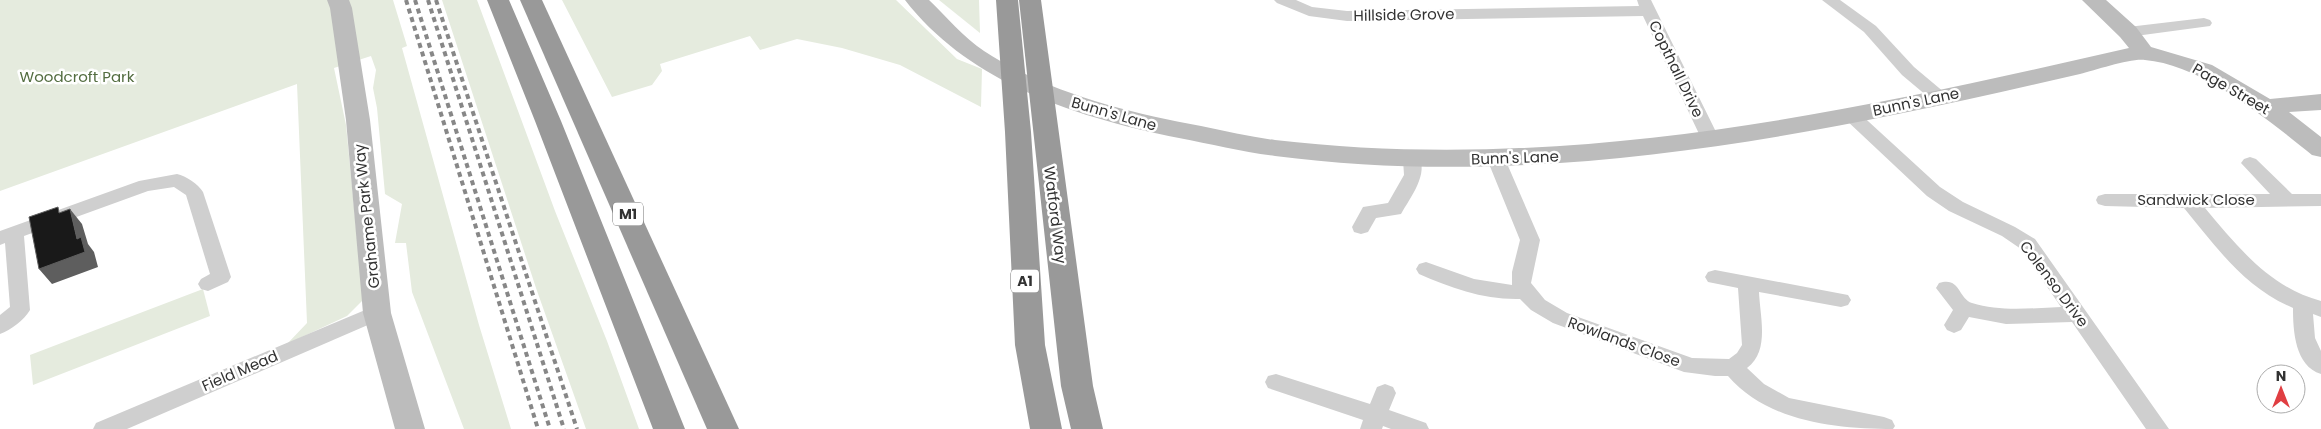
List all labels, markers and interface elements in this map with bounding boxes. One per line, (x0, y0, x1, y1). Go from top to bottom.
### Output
street label: Hillside Grove (1353, 3, 1455, 26)
street label: Copthall Drive (1644, 17, 1709, 121)
street label: Page Street (2189, 58, 2274, 119)
park label: Woodcroft Park (20, 66, 135, 87)
street label: Bunn's Lane (1871, 82, 1961, 121)
street label: Bunn's Lane (1069, 91, 1159, 136)
street label: Grahame Park Way (348, 142, 385, 289)
street label: Bunn's Lane (1471, 145, 1559, 170)
street label: Watford Way (1039, 165, 1072, 265)
street label: Sandwick Close (2137, 189, 2255, 210)
road number: M1 (613, 202, 643, 225)
street label: Colenso Drive (2015, 236, 2094, 331)
road number: A1 (1011, 270, 1039, 292)
street label: Rowlands Close (1565, 311, 1683, 372)
street label: Field Mead (198, 345, 281, 396)
north arrow (2256, 364, 2306, 414)
text: N (2276, 366, 2286, 386)

